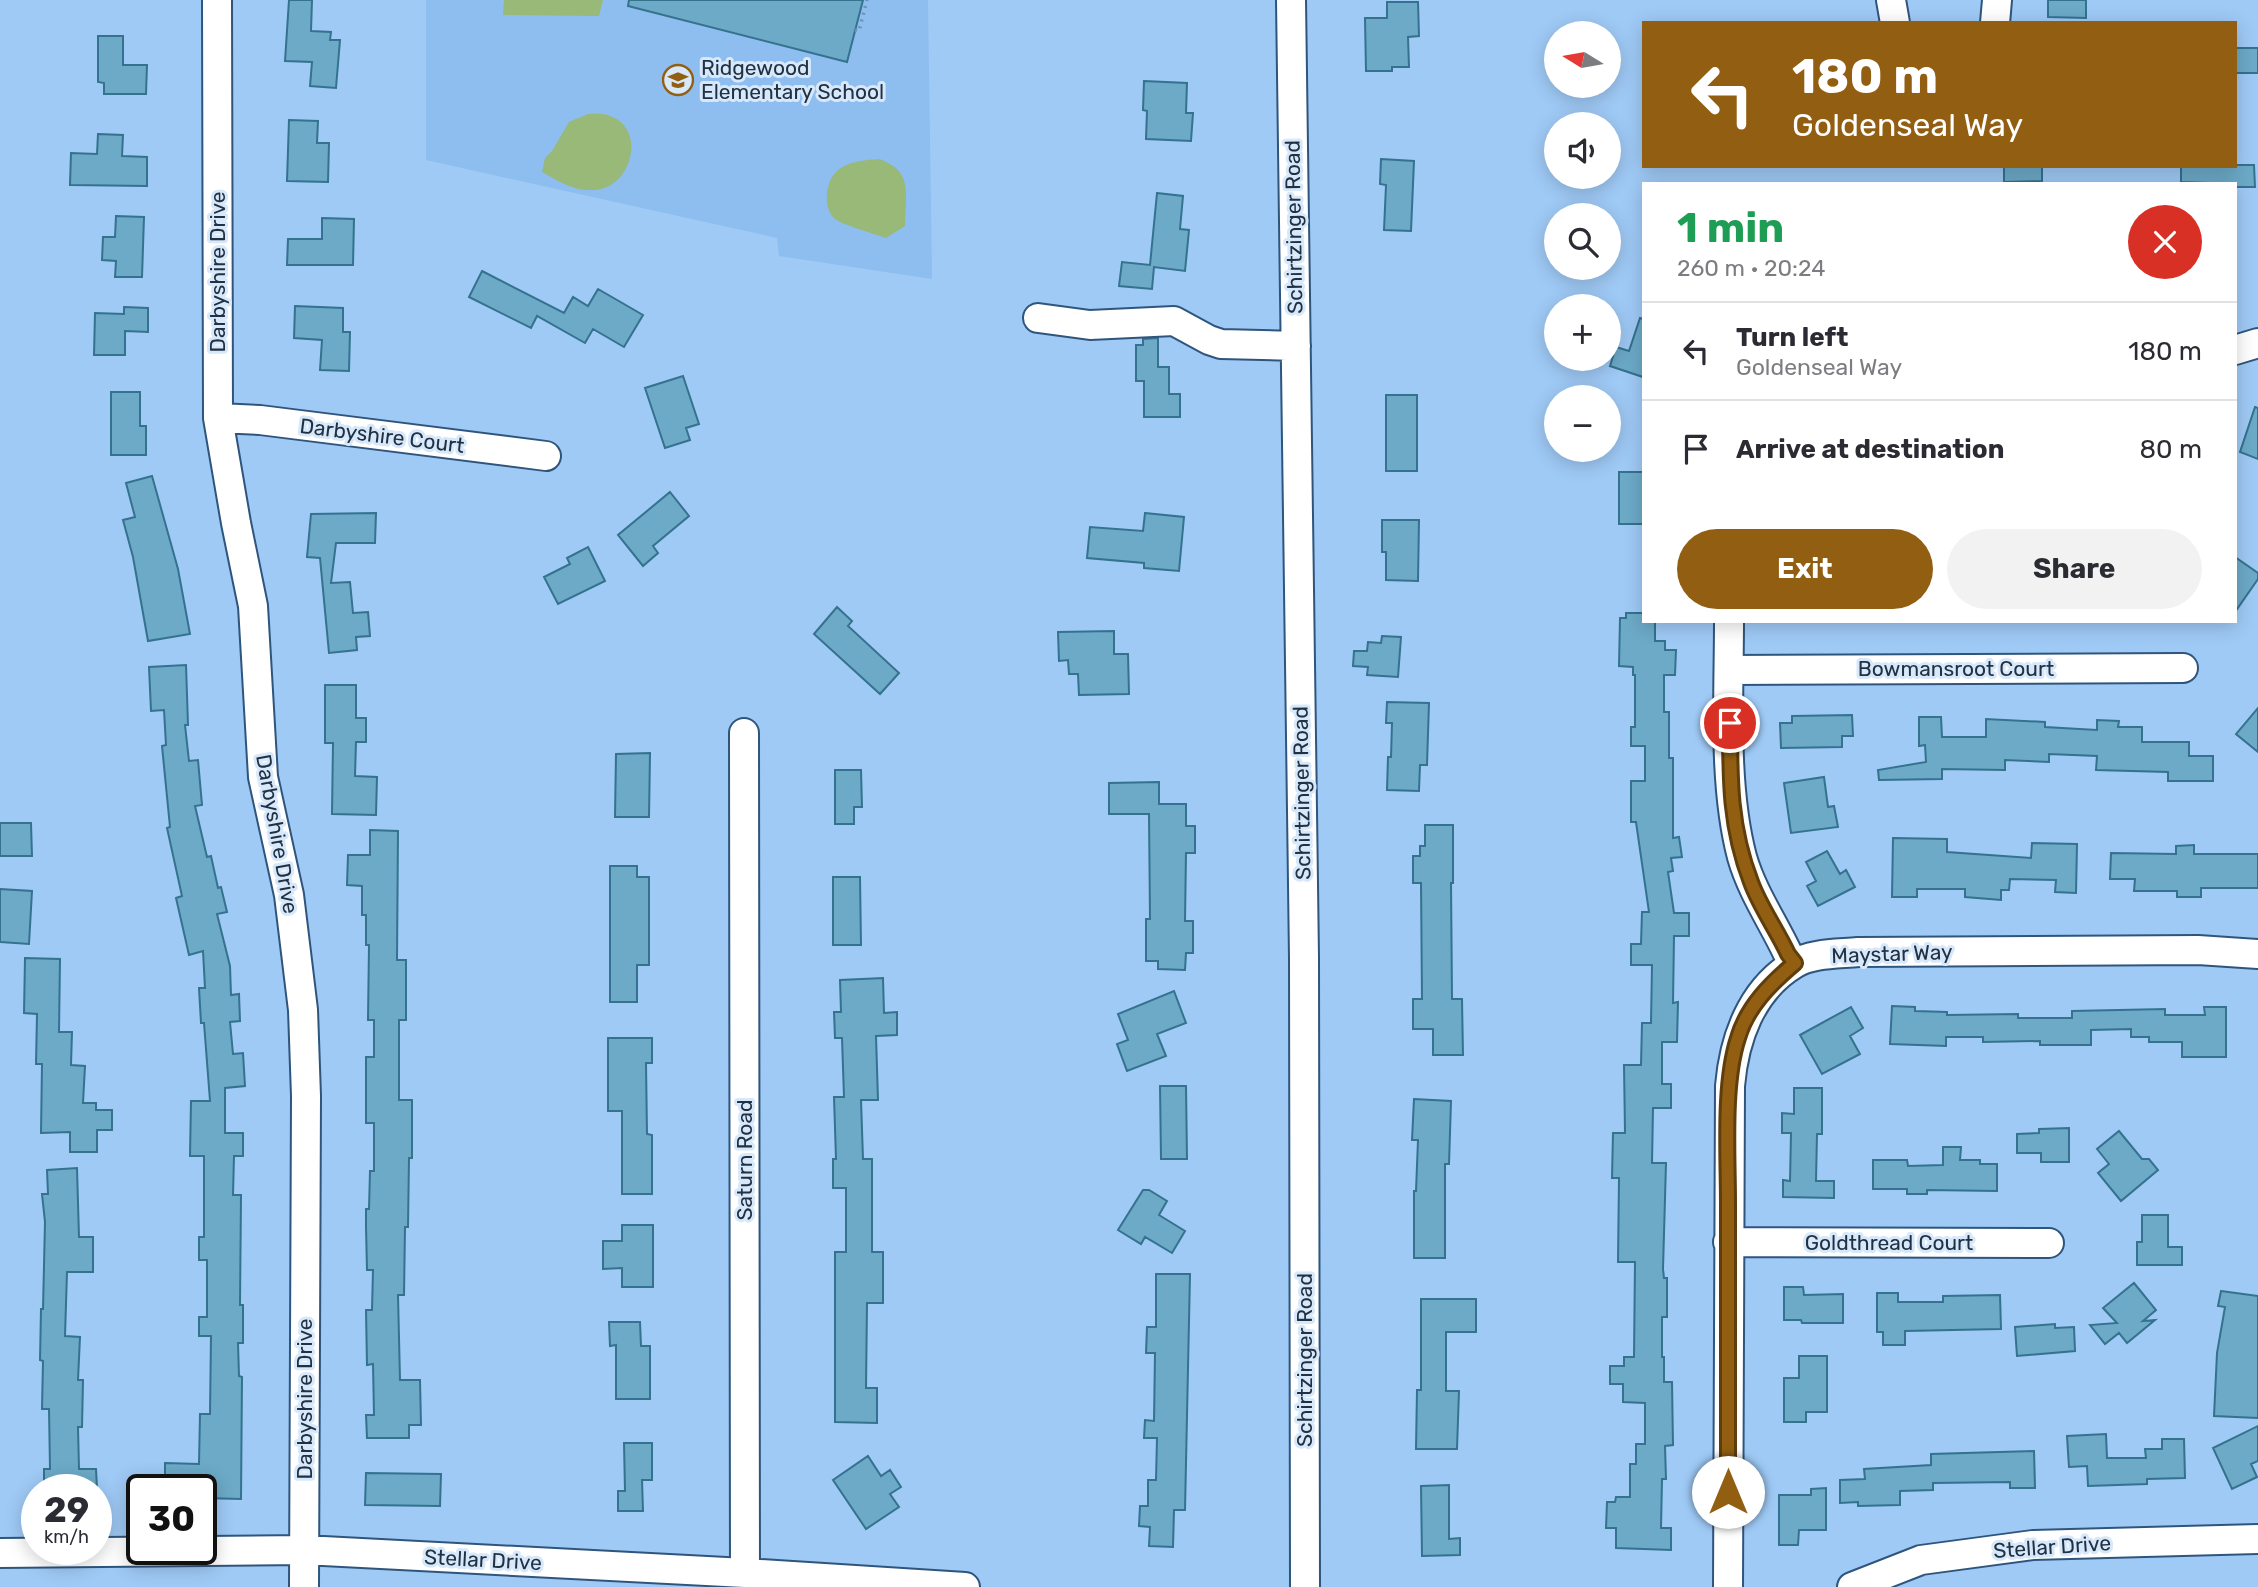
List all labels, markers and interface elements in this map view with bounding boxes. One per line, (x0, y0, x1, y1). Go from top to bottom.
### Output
north arrow (1544, 21, 1620, 98)
map controls (1544, 21, 1621, 462)
text: 180 m (1792, 47, 1938, 105)
icon: left (1677, 49, 1768, 140)
place label: Ridgewood Elementary School (701, 55, 884, 104)
school or university icon: Ridgewood Elementary School (661, 63, 695, 97)
text: Goldenseal Way (1792, 106, 2023, 144)
button: sound (1544, 112, 1621, 189)
street label: Schirtzinger Road (1279, 140, 1308, 314)
street label: Darbyshire Drive (205, 191, 230, 353)
button: search (1544, 203, 1621, 280)
text: 1 min (1677, 203, 1784, 253)
button: close (2128, 205, 2202, 279)
text: 260 m · 20:24 (1677, 254, 1825, 282)
button: + (1544, 294, 1621, 371)
text: Turn left (1736, 322, 1848, 353)
icon: left (1677, 332, 1715, 370)
text: 180 m (2128, 336, 2202, 367)
text: Goldenseal Way (1736, 353, 1902, 381)
button: − (1544, 385, 1621, 462)
street label: Darbyshire Court (298, 413, 466, 458)
icon: arrive (1677, 430, 1715, 468)
text: Arrive at destination (1736, 434, 2004, 465)
text: 80 m (2139, 434, 2202, 465)
button: Exit (1677, 529, 1933, 609)
button: Share (1947, 529, 2202, 609)
street label: Bowmansroot Court (1858, 656, 2054, 681)
pin (1700, 693, 1760, 753)
icon: arrive (1711, 704, 1749, 742)
street label: Schirtzinger Road (1287, 706, 1316, 880)
street label: Darbyshire Drive (251, 752, 304, 915)
street label: Maystar Way (1831, 939, 1953, 968)
street label: Saturn Road (732, 1099, 757, 1221)
street label: Goldthread Court (1805, 1230, 1973, 1255)
street label: Schirtzinger Road (1292, 1273, 1317, 1447)
street label: Darbyshire Drive (292, 1318, 317, 1480)
position arrow (1691, 1455, 1765, 1529)
speed limit sign: 30 (126, 1474, 217, 1565)
text: 29 (44, 1489, 89, 1531)
text: km/h (44, 1526, 89, 1548)
street label: Stellar Drive (1992, 1530, 2112, 1563)
street label: Stellar Drive (423, 1544, 543, 1575)

